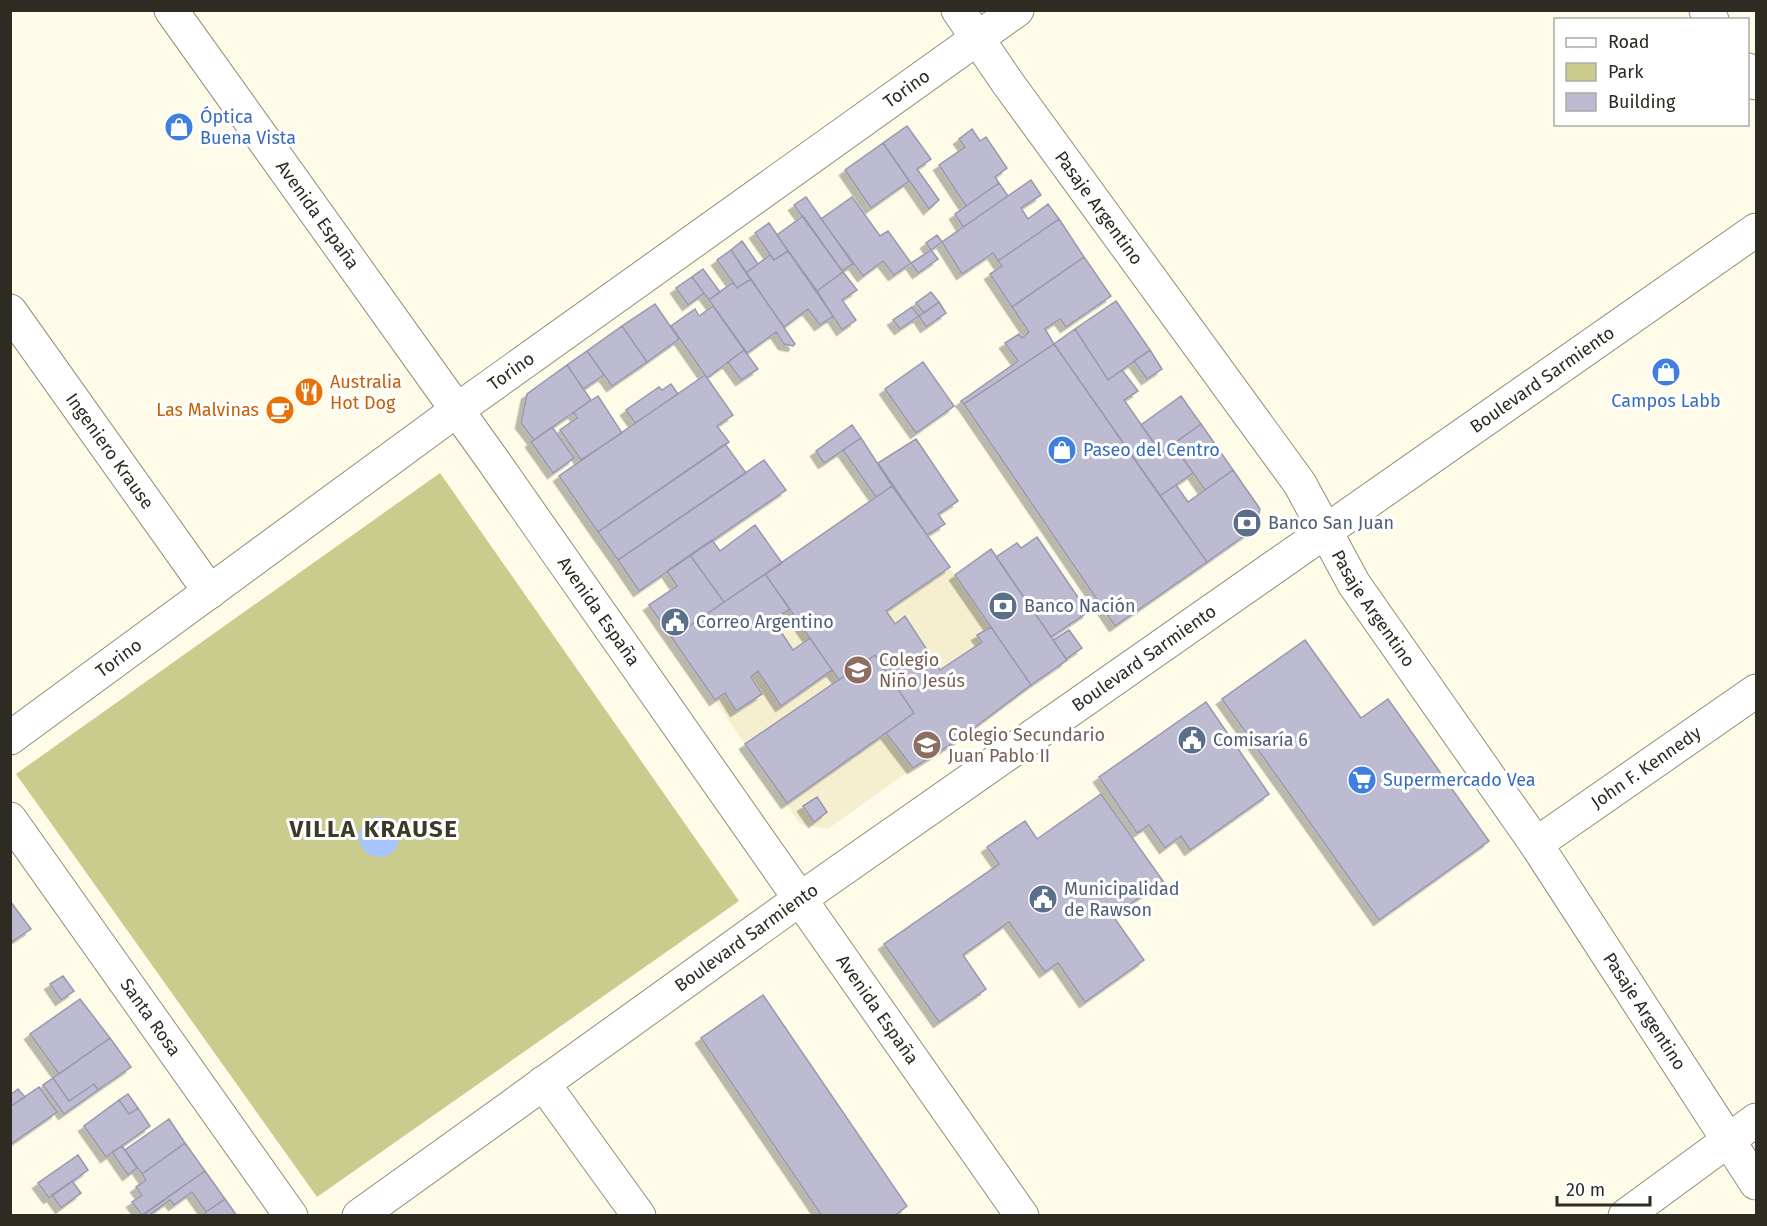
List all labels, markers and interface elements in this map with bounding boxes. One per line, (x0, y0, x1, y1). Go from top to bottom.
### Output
legend (1554, 18, 1749, 126)
text: Road (1608, 31, 1650, 53)
text: Park (1608, 61, 1644, 83)
street label: Torino (879, 65, 934, 113)
text: Building (1608, 91, 1676, 113)
place label: Óptica Buena Vista (200, 106, 296, 149)
shop icon: Óptica Buena Vista (163, 111, 195, 143)
street label: Pasaje Argentino (1050, 147, 1148, 269)
street label: Avenida España (271, 156, 364, 274)
street label: Boulevard Sarmiento (1466, 321, 1619, 438)
street label: Torino (484, 347, 539, 395)
shop icon: Campos Labb (1650, 356, 1682, 388)
place label: Australia Hot Dog (330, 371, 402, 414)
restaurant icon: Australia Hot Dog (293, 376, 325, 408)
street label: Ingeniero Krause (61, 389, 159, 513)
place label: Campos Labb (1611, 390, 1721, 412)
cafe icon: Las Malvinas (264, 394, 296, 426)
place label: Las Malvinas (156, 399, 259, 421)
shop icon: Paseo del Centro (1046, 434, 1078, 466)
place label: Paseo del Centro (1083, 439, 1220, 461)
bank icon: Banco San Juan (1231, 507, 1263, 539)
place label: Banco San Juan (1268, 512, 1394, 534)
street label: Pasaje Argentino (1327, 546, 1420, 671)
street label: Avenida España (553, 552, 645, 670)
bank icon: Banco Nación (987, 590, 1019, 622)
place label: Banco Nación (1024, 595, 1136, 617)
street label: Boulevard Sarmiento (1067, 600, 1221, 716)
public building icon: Correo Argentino (659, 606, 691, 638)
place label: Correo Argentino (696, 611, 834, 633)
street label: Torino (91, 634, 146, 682)
place label: Colegio Niño Jesús (879, 649, 965, 692)
school or university icon: Colegio Niño Jesús (842, 654, 874, 686)
street label: John F. Kennedy (1587, 722, 1705, 813)
place label: Colegio Secundario Juan Pablo II (948, 724, 1105, 767)
public building icon: Comisaría 6 (1176, 724, 1208, 756)
school or university icon: Colegio Secundario Juan Pablo II (911, 729, 943, 761)
place label: Comisaría 6 (1213, 729, 1308, 751)
supermarket icon: Supermercado Vea (1346, 764, 1378, 796)
place label: Supermercado Vea (1383, 769, 1536, 791)
district label: VILLA KRAUSE (289, 815, 458, 843)
place label: Municipalidad de Rawson (1064, 878, 1180, 921)
street label: Boulevard Sarmiento (670, 879, 822, 997)
public building icon: Municipalidad de Rawson (1027, 883, 1059, 915)
street label: Pasaje Argentino (1598, 948, 1691, 1074)
street label: Avenida España (832, 951, 923, 1069)
street label: Santa Rosa (115, 974, 185, 1061)
scale bar (1557, 1169, 1650, 1207)
text: 20 m (1566, 1179, 1605, 1201)

